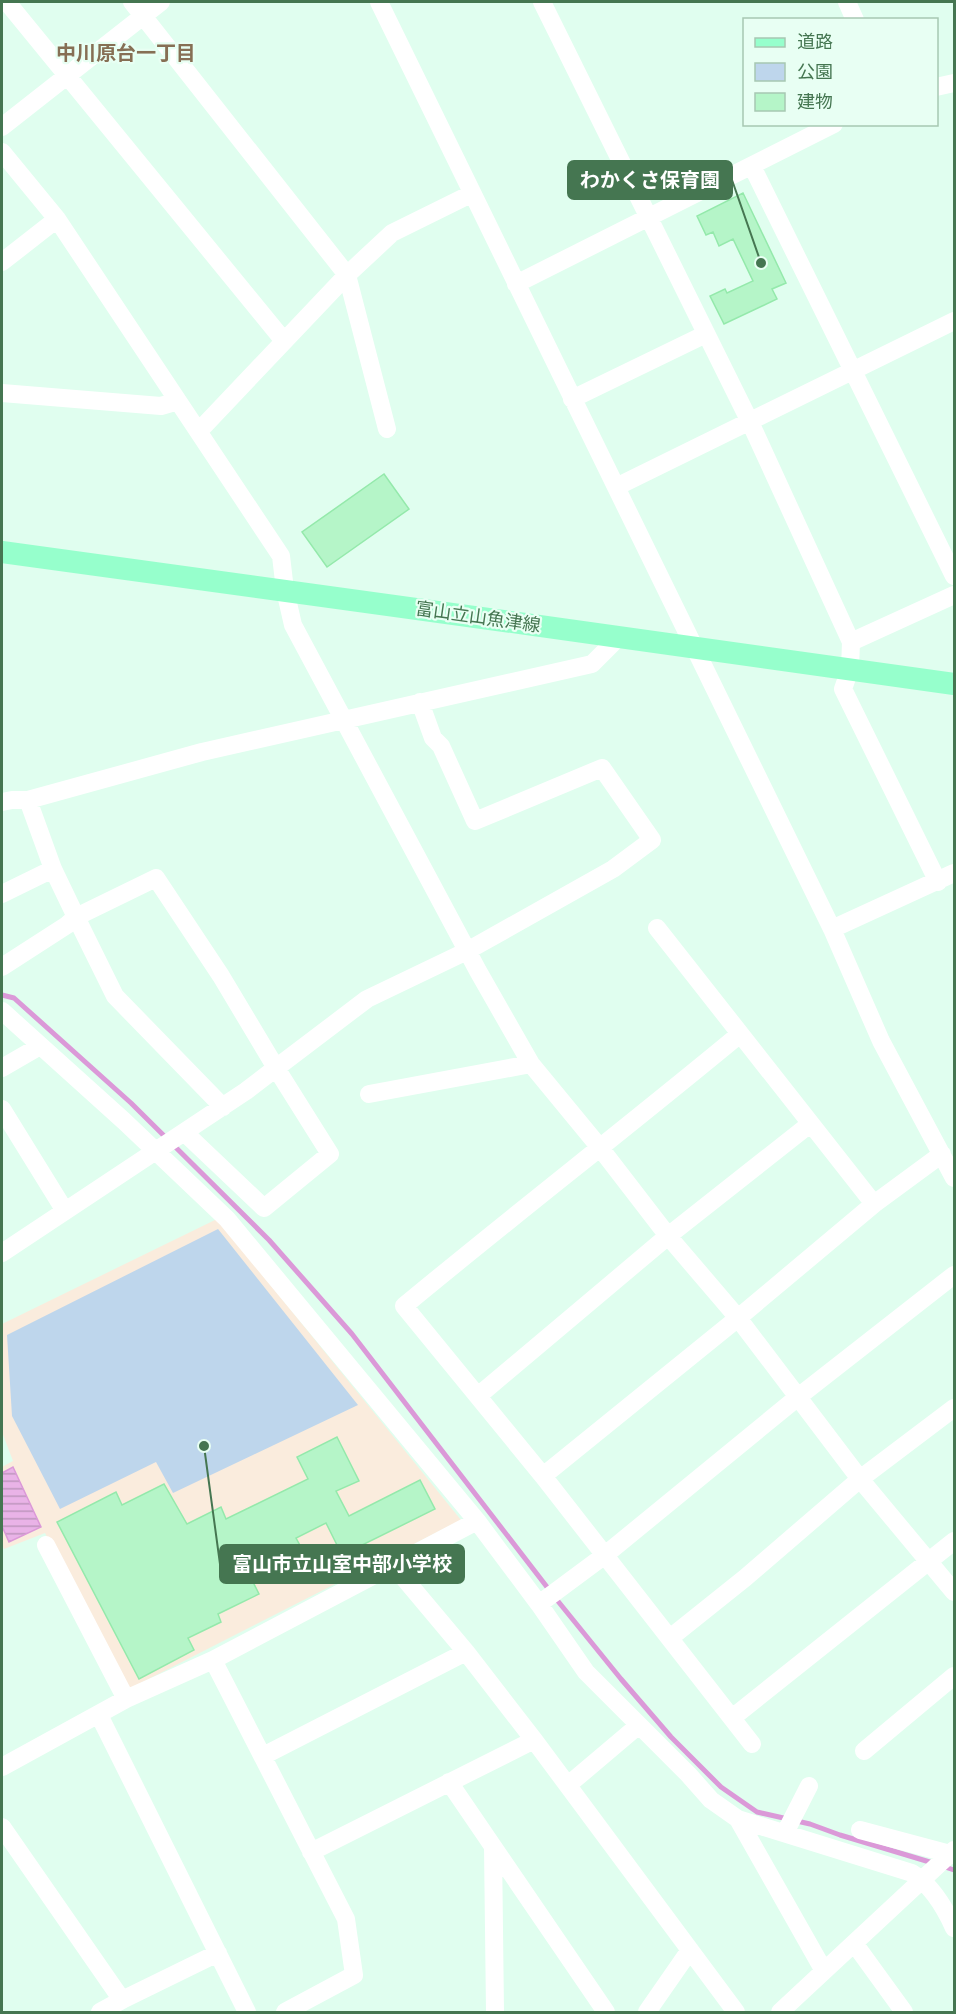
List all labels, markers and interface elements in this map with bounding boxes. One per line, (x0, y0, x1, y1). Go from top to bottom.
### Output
legend (743, 18, 938, 126)
text: 道路 (797, 31, 833, 53)
district label: 中川原台一丁目 (56, 41, 196, 65)
text: 公園 (797, 61, 833, 83)
text: 建物 (797, 91, 833, 113)
callout: わかくさ保育園 (568, 161, 732, 199)
text: わかくさ保育園 (580, 168, 720, 192)
street label: 富山立山魚津線 (414, 597, 542, 637)
callout: 富山市立山室中部小学校 (220, 1545, 464, 1583)
text: 富山市立山室中部小学校 (232, 1552, 452, 1576)

